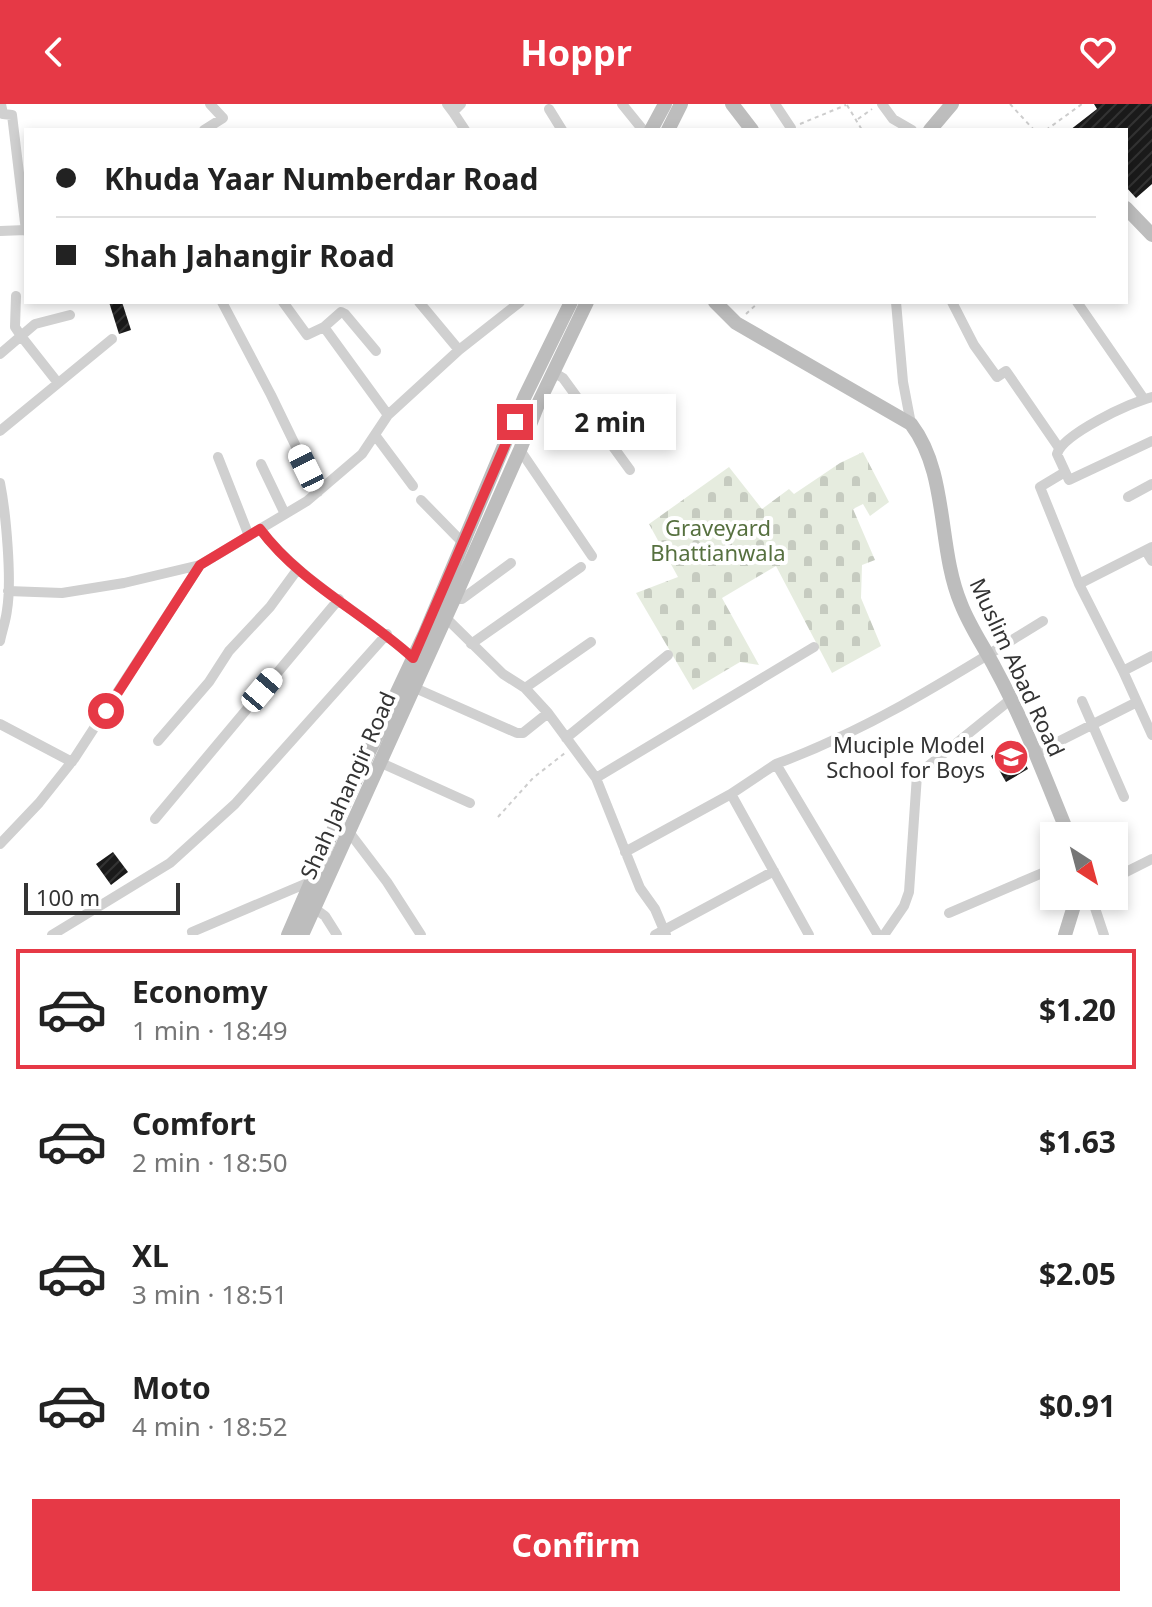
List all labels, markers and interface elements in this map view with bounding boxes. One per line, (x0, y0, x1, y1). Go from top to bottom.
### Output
text: Hoppr (520, 28, 632, 77)
icon: back (32, 30, 76, 74)
icon: heart (1076, 30, 1120, 74)
text: Khuda Yaar Numberdar Road (104, 158, 538, 199)
text: Shah Jahangir Road (104, 235, 395, 276)
callout: 2 min (543, 394, 675, 450)
route end (497, 404, 533, 440)
text: 2 min (574, 404, 646, 440)
car (285, 441, 327, 495)
park label: Graveyard Bhattianwala (650, 512, 786, 567)
street label: Muslim Abad Road (963, 573, 1073, 761)
car (237, 664, 287, 716)
street label: Shah Jahangir Road (292, 687, 402, 883)
route start (88, 693, 124, 729)
place label: Muciple Model School for Boys (826, 729, 985, 784)
school or university icon: Muciple Model School for Boys (992, 738, 1030, 776)
north arrow (1040, 822, 1128, 910)
map controls (1040, 822, 1128, 910)
scale bar (24, 879, 180, 915)
text: 100 m (36, 882, 100, 912)
text: Economy (132, 971, 268, 1012)
icon: car (36, 973, 108, 1045)
text: $1.20 (1039, 989, 1116, 1030)
text: 1 min · 18:49 (132, 1012, 288, 1048)
text: Comfort (132, 1103, 256, 1144)
icon: car (36, 1105, 108, 1177)
text: $1.63 (1039, 1121, 1116, 1162)
text: 2 min · 18:50 (132, 1144, 288, 1180)
text: XL (132, 1235, 169, 1276)
icon: car (36, 1237, 108, 1309)
text: $2.05 (1039, 1253, 1116, 1294)
text: 3 min · 18:51 (132, 1276, 288, 1312)
text: Moto (132, 1367, 211, 1408)
icon: car (36, 1369, 108, 1441)
text: $0.91 (1039, 1385, 1116, 1426)
text: 4 min · 18:52 (132, 1408, 288, 1444)
button: Confirm (32, 1499, 1120, 1591)

